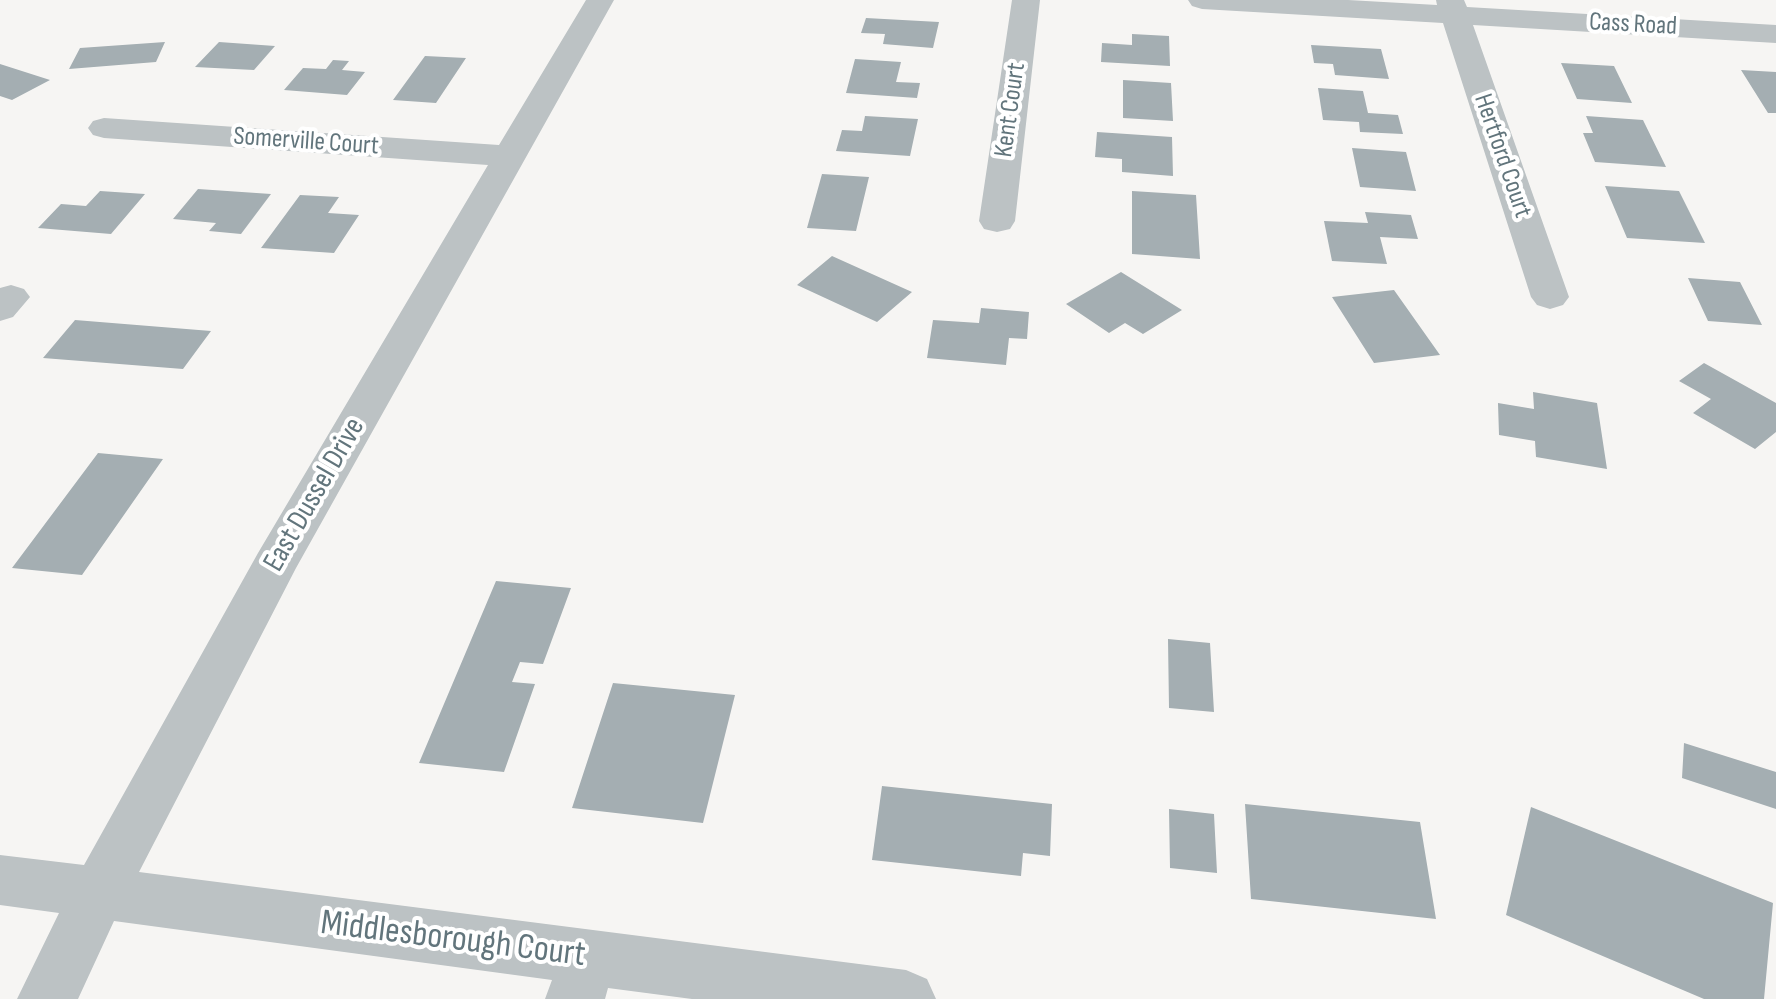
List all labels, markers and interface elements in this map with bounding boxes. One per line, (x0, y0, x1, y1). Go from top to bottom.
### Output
street label: Cass Road (1588, 7, 1678, 43)
street label: Kent Court (989, 61, 1033, 159)
street label: Hertford Court (1466, 90, 1538, 222)
street label: Somerville Court (232, 121, 380, 163)
street label: East Dussel Drive (257, 412, 373, 578)
street label: Middlesborough Court (318, 902, 588, 978)

